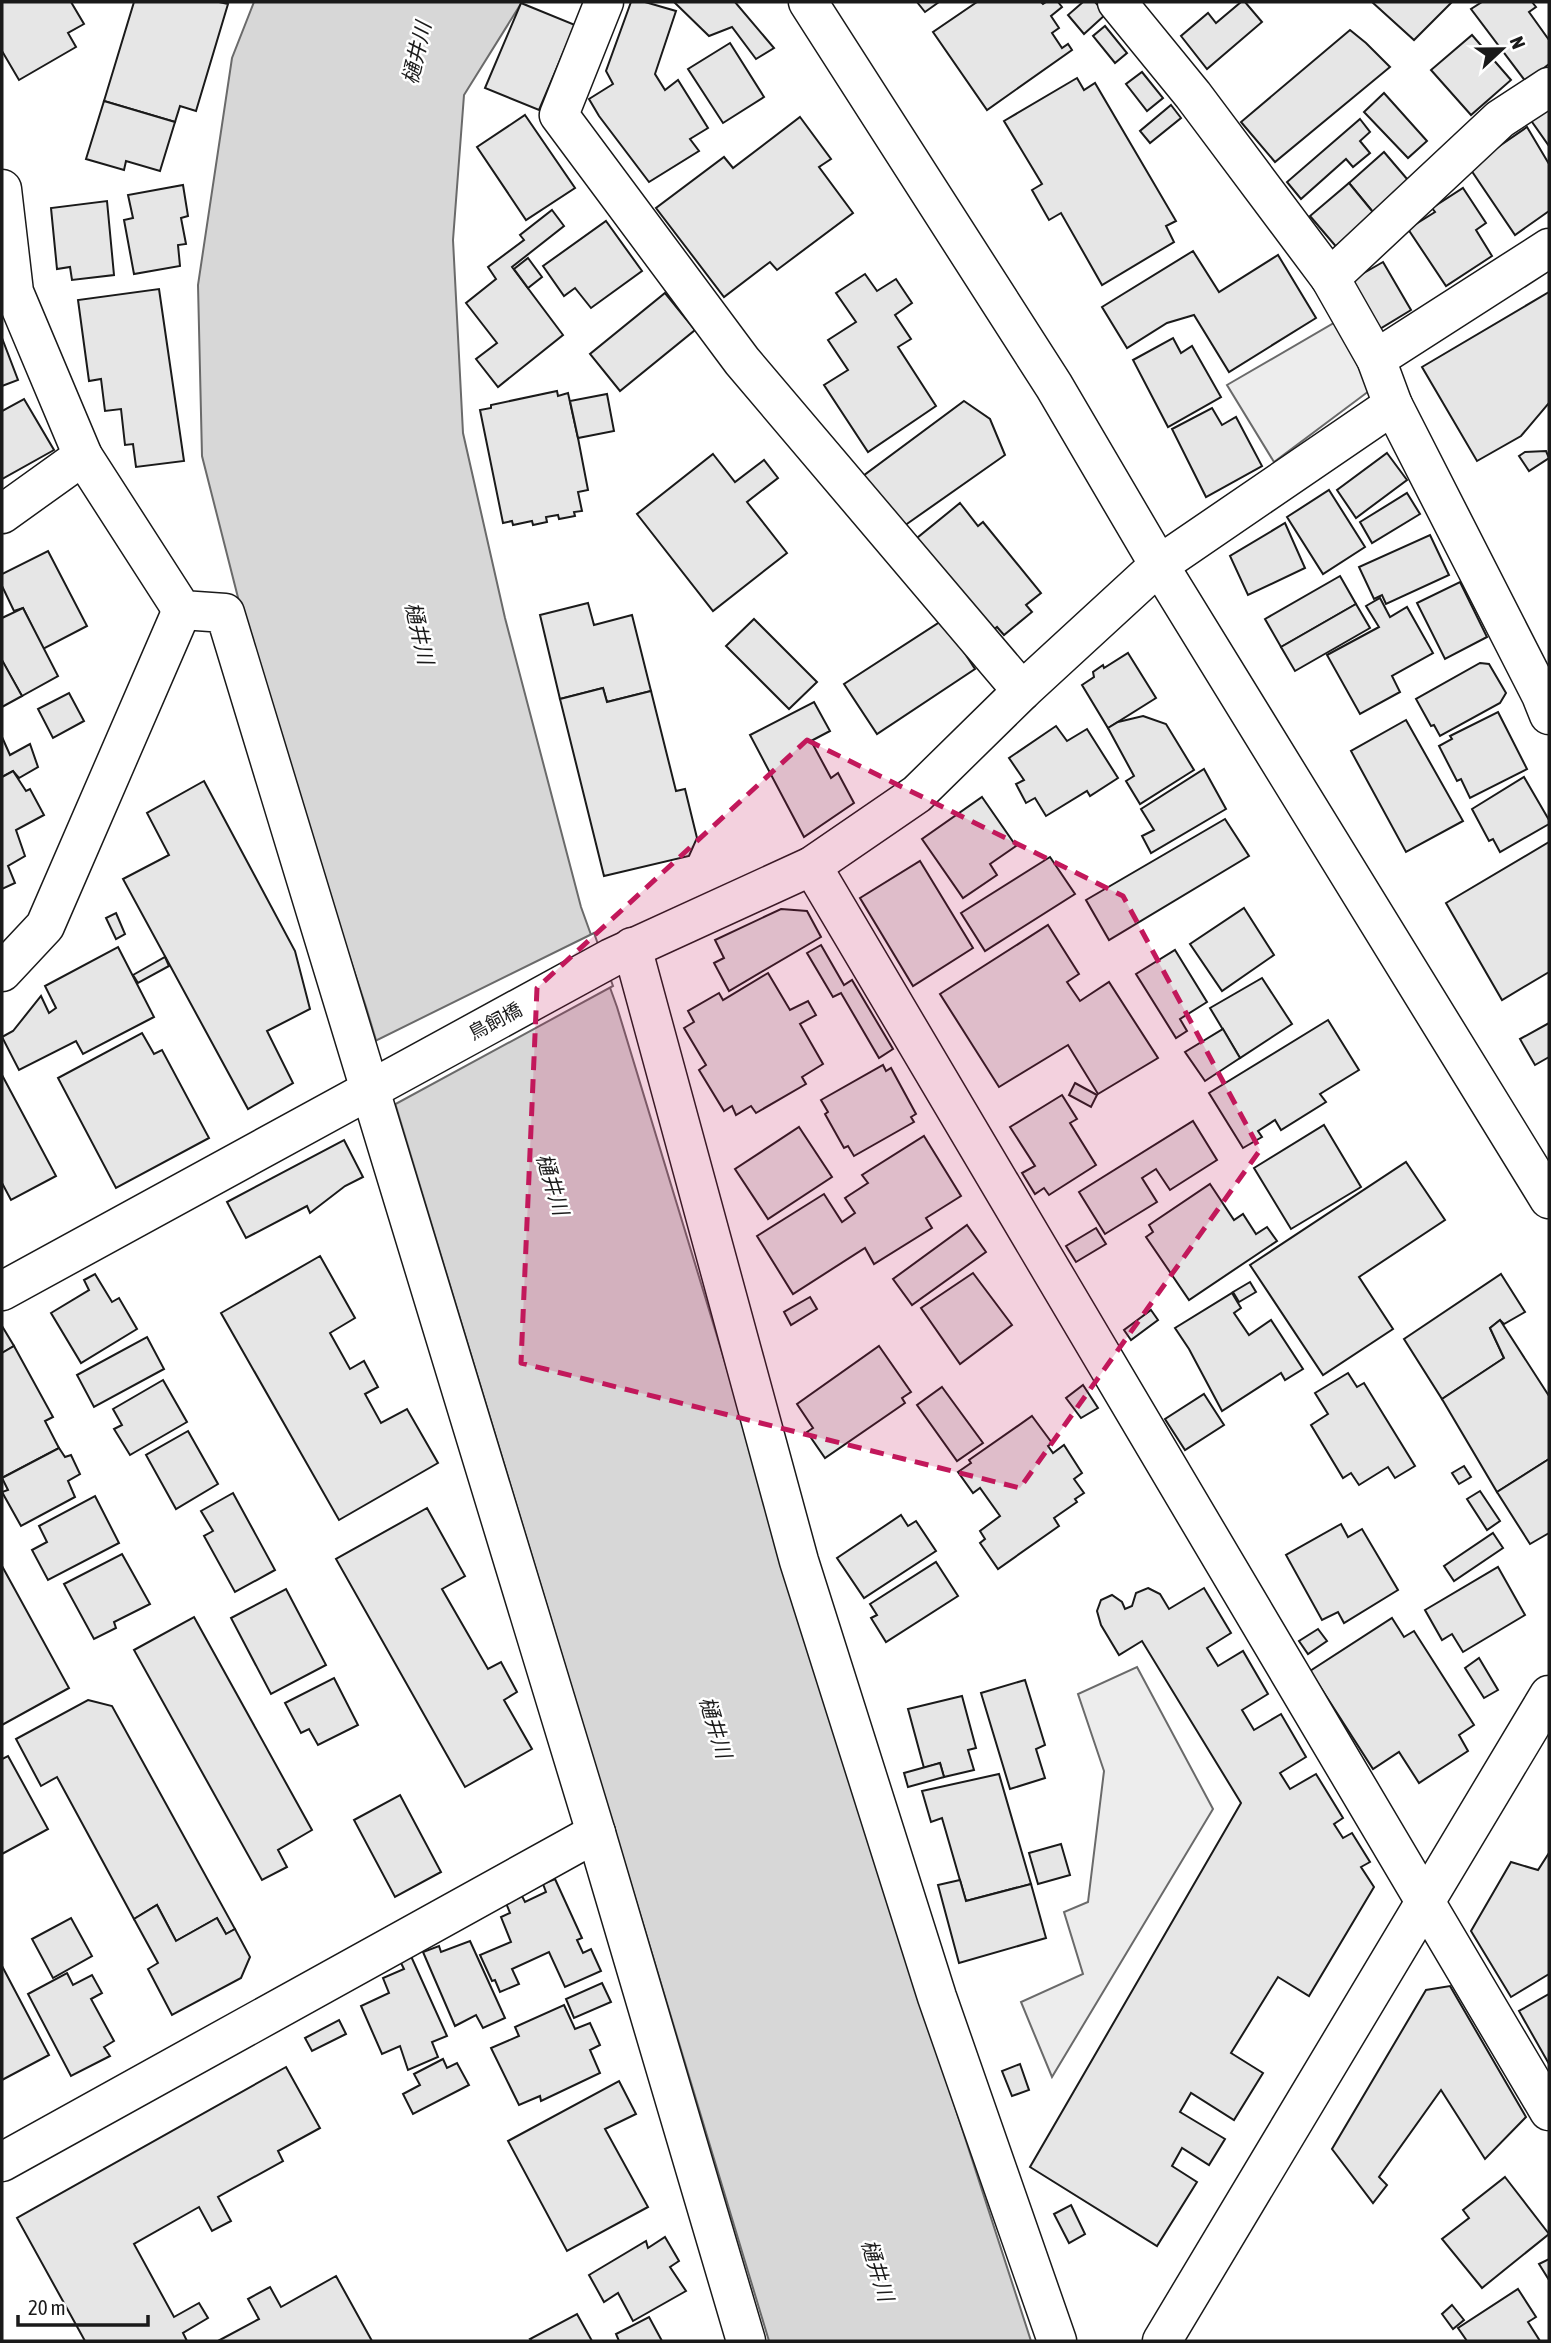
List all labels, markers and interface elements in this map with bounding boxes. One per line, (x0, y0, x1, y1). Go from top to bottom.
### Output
north arrow (1467, 14, 1537, 84)
water label: 樋井川 (397, 18, 435, 86)
text: N (1505, 33, 1530, 52)
water label: 樋井川 (401, 600, 439, 668)
street label: 鳥飼橋 (465, 998, 525, 1044)
water label: 樋井川 (532, 1150, 574, 1220)
water label: 樋井川 (695, 1693, 737, 1763)
water label: 樋井川 (857, 2236, 899, 2306)
scale bar (18, 2284, 147, 2328)
text: 20 m (28, 2295, 66, 2319)

